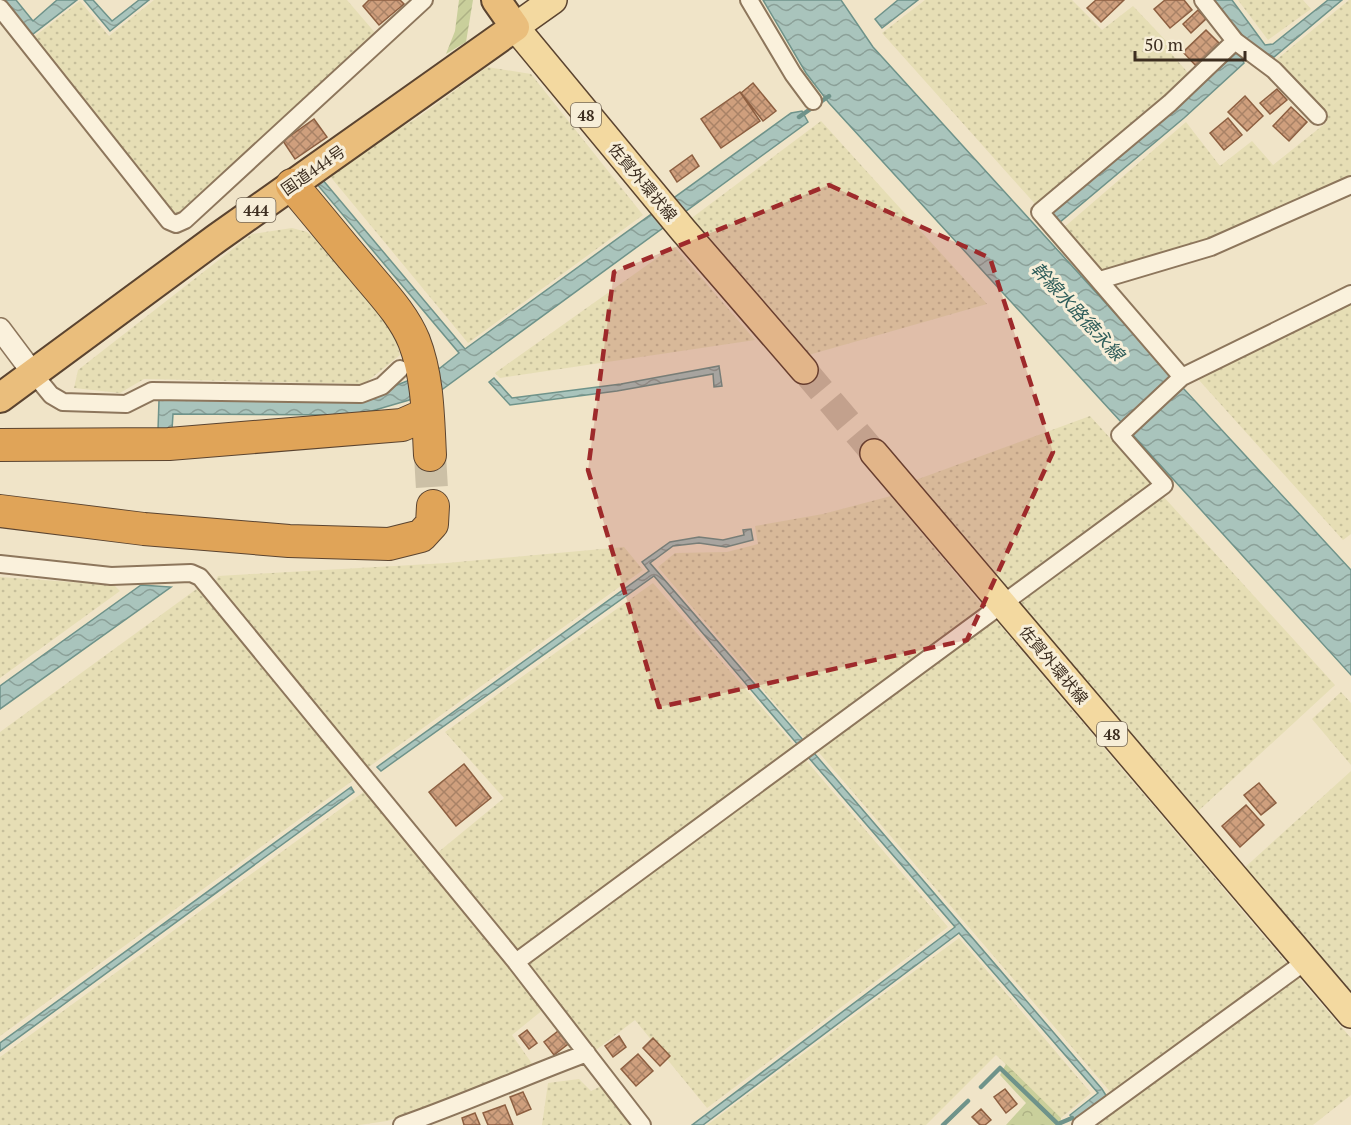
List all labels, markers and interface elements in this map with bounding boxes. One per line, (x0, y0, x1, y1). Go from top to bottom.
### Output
scale bar (1135, 24, 1244, 62)
text: 50 m (1144, 32, 1184, 56)
road number: 48 (571, 103, 601, 127)
street label: 佐賀外環状線 (604, 138, 682, 226)
street label: 国道444号 (277, 140, 349, 200)
road number: 444 (236, 198, 276, 222)
water label: 幹線水路徳永線 (1026, 257, 1131, 367)
street label: 佐賀外環状線 (1015, 621, 1093, 709)
road number: 48 (1097, 722, 1127, 746)

